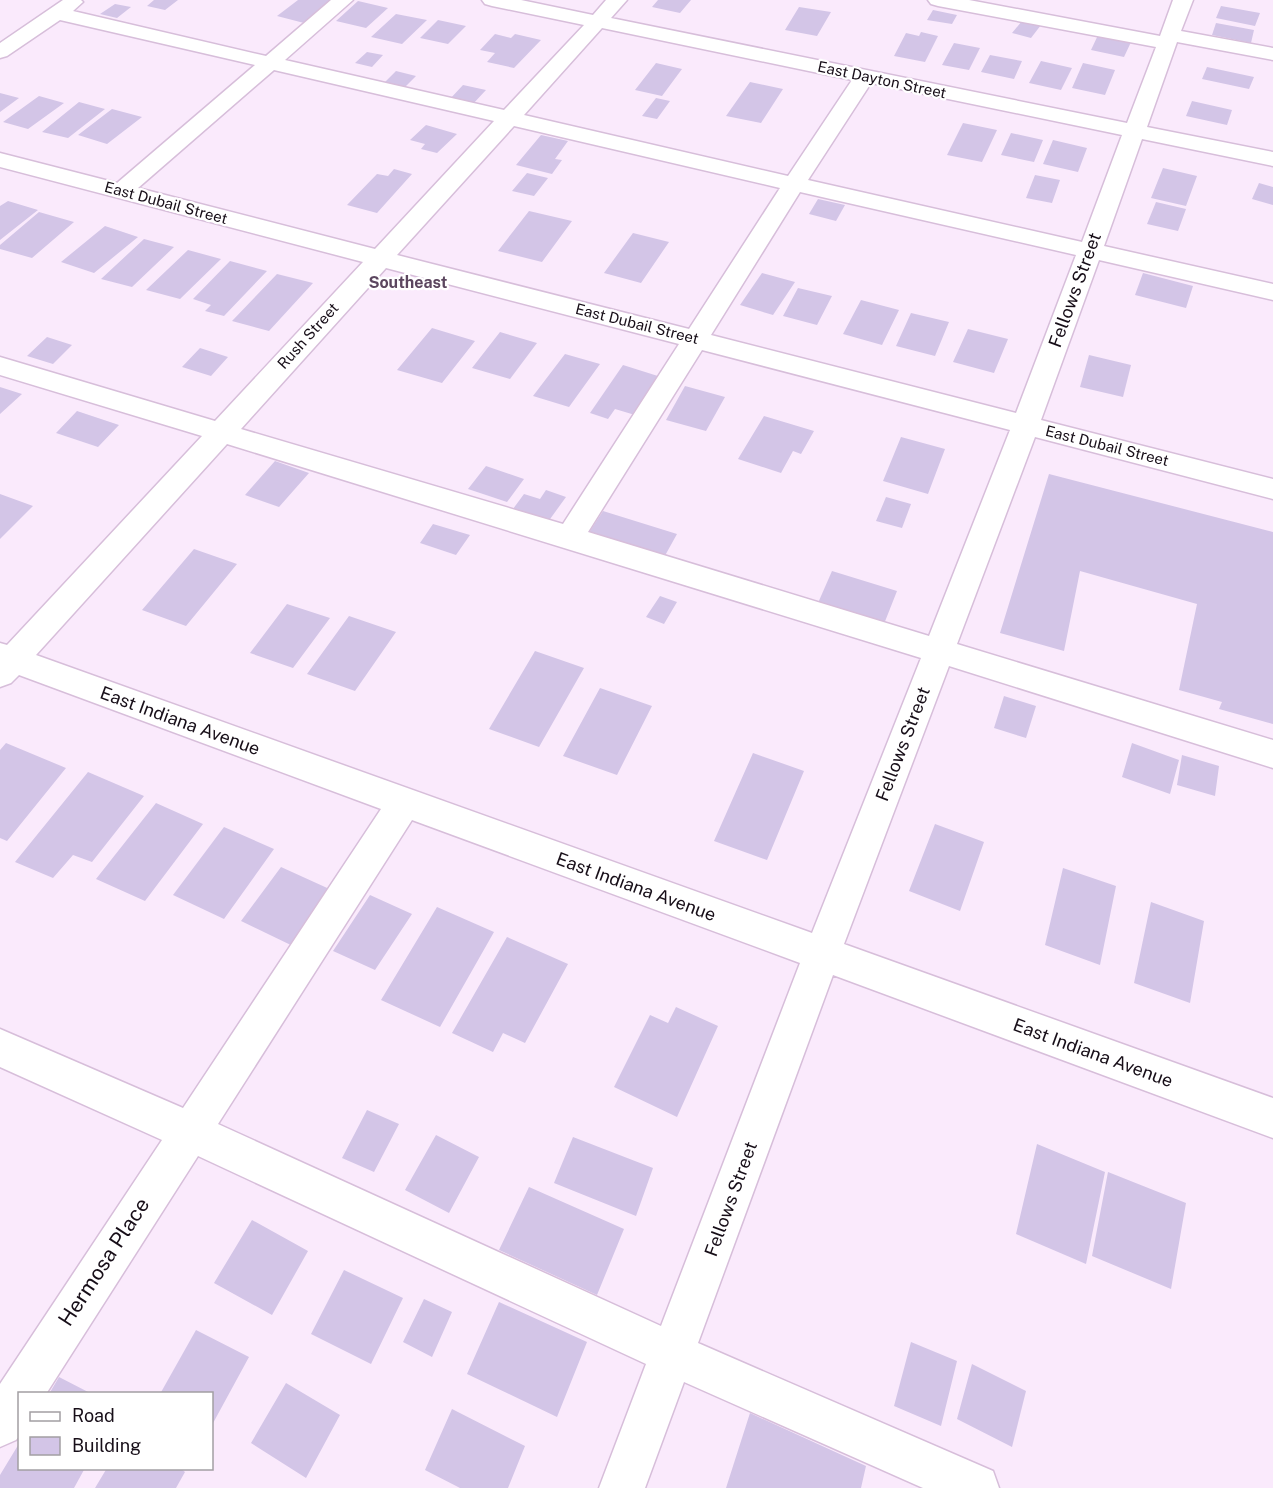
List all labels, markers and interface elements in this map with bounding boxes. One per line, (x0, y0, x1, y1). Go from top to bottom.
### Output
street label: East Dayton Street (816, 58, 948, 101)
street label: East Dubail Street (103, 178, 230, 227)
street label: Fellows Street (1044, 230, 1105, 350)
district label: Southeast (368, 273, 448, 292)
street label: Rush Street (274, 299, 342, 372)
street label: East Dubail Street (574, 300, 701, 347)
street label: East Dubail Street (1044, 422, 1171, 469)
street label: East Indiana Avenue (97, 682, 263, 759)
street label: Fellows Street (871, 684, 934, 804)
street label: East Indiana Avenue (553, 848, 719, 925)
street label: East Indiana Avenue (1010, 1014, 1176, 1091)
street label: Fellows Street (700, 1139, 761, 1259)
street label: Hermosa Place (53, 1193, 154, 1331)
legend (18, 1392, 213, 1470)
text: Road (72, 1405, 115, 1426)
text: Building (72, 1435, 141, 1456)

